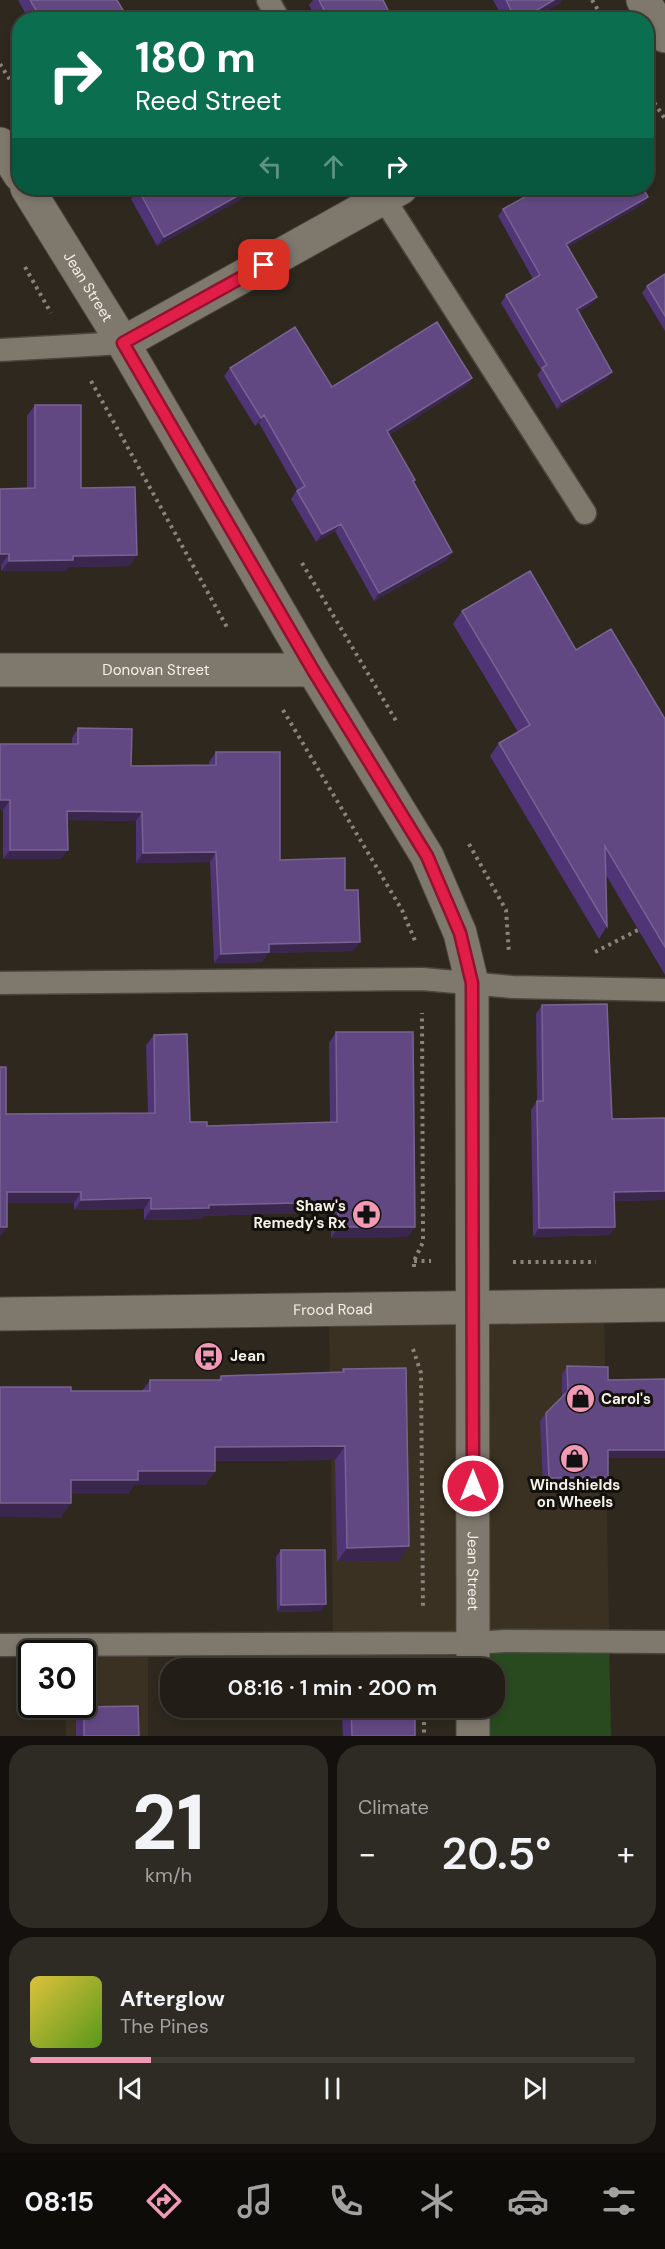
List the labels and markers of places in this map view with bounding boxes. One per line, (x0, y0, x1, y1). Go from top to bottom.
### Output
pin (238, 239, 289, 290)
place label: Shaw's Remedy's Rx (253, 1196, 346, 1233)
pharmacy icon: Shaw's Remedy's Rx (351, 1199, 383, 1231)
bus stop icon: Jean (193, 1340, 225, 1372)
place label: Jean (230, 1346, 265, 1366)
shop icon: Carol's (564, 1383, 596, 1415)
place label: Carol's (601, 1389, 651, 1409)
shop icon: Windshields on Wheels (559, 1442, 591, 1474)
place label: Windshields on Wheels (530, 1475, 620, 1512)

